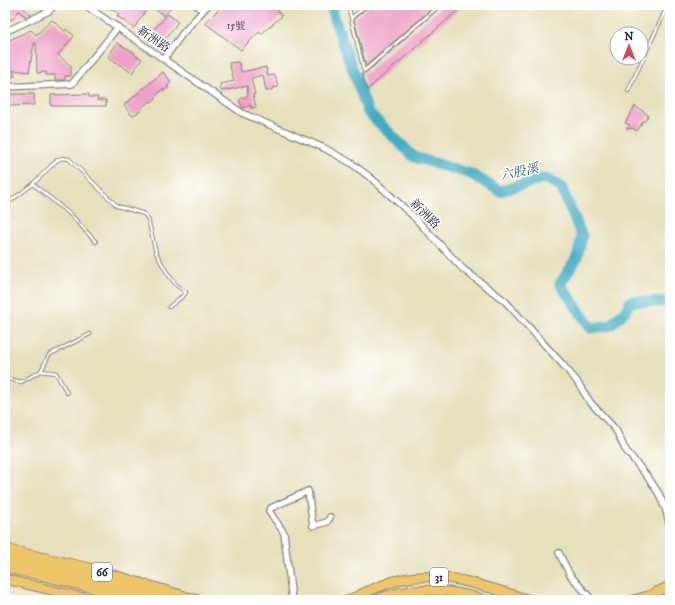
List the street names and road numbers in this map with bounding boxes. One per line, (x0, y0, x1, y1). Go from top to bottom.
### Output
street label: 新洲路 (135, 23, 173, 56)
street label: 新洲路 (407, 196, 443, 232)
road number: 66 (92, 563, 112, 581)
road number: 31 (430, 568, 448, 586)

